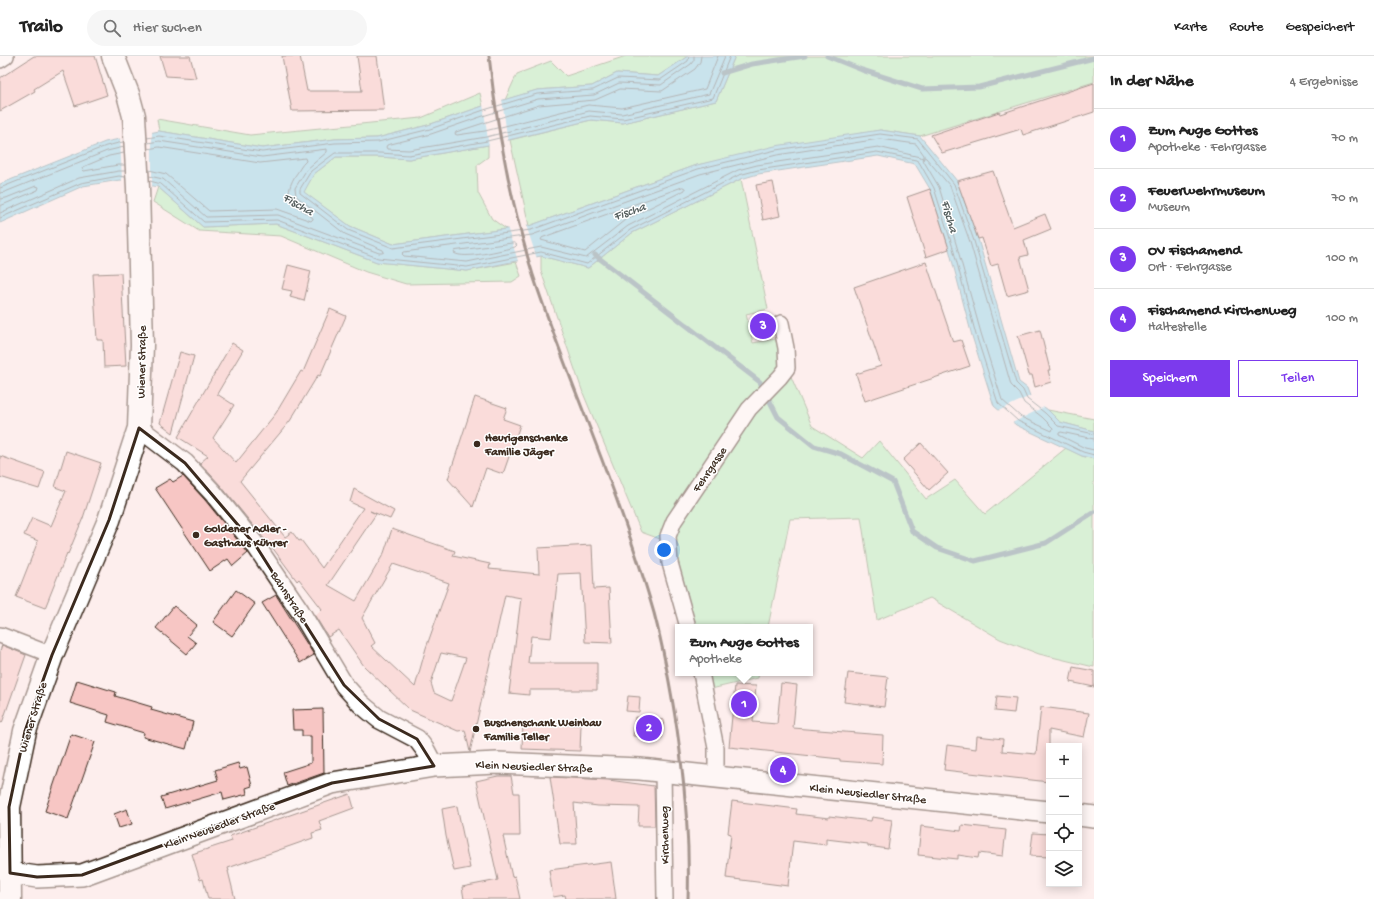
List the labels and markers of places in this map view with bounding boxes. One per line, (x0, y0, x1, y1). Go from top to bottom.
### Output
pin: 3 (750, 311, 776, 341)
place label: Heurigenschenke Familie Jäger (484, 432, 568, 460)
marker: Heurigenschenke Familie Jäger (472, 439, 482, 449)
place label: Goldener Adler - Gasthaus Kührer (204, 523, 289, 551)
marker: Goldener Adler - Gasthaus Kührer (191, 530, 201, 540)
pin: 1 (731, 689, 757, 719)
pin: 2 (636, 713, 662, 743)
place label: Buschenschank Weinbau Familie Teller (483, 717, 602, 745)
marker: Buschenschank Weinbau Familie Teller (471, 724, 481, 734)
pin: 4 (770, 755, 796, 785)

